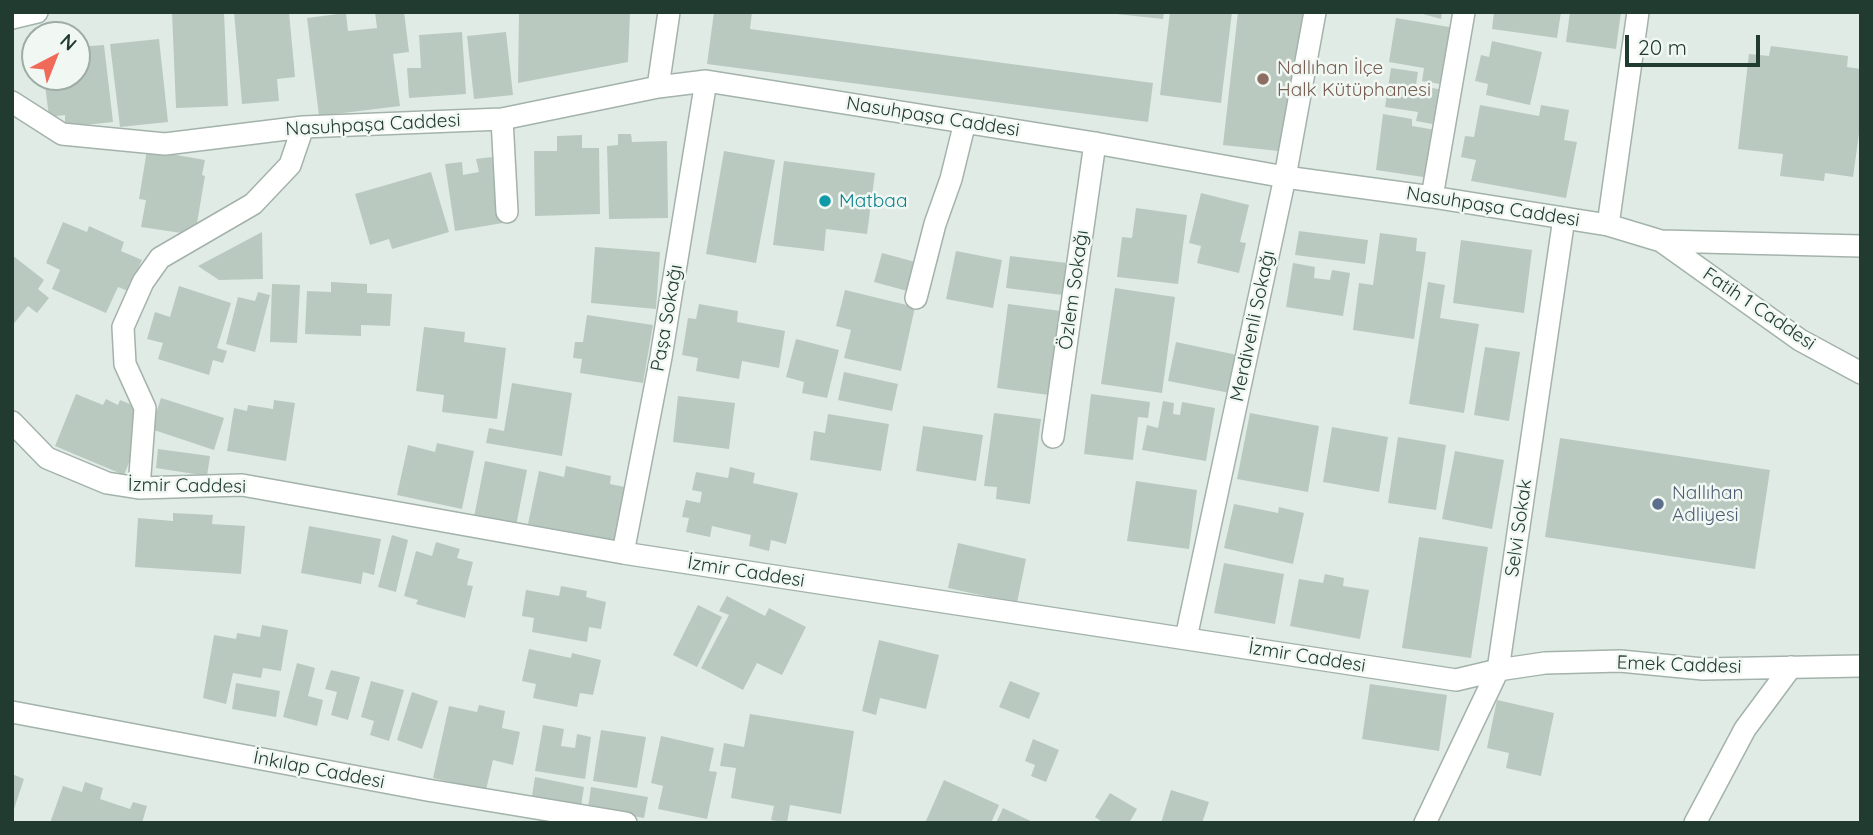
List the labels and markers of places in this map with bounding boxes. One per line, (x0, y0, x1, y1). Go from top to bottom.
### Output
place label: Nallıhan İlçe Halk Kütüphanesi (1277, 57, 1431, 101)
marker: Nallıhan İlçe Halk Kütüphanesi (1255, 71, 1271, 87)
place label: Matbaa (839, 190, 907, 212)
marker: Matbaa (817, 193, 833, 209)
place label: Nallıhan Adliyesi (1672, 482, 1743, 526)
marker: Nallıhan Adliyesi (1650, 496, 1666, 512)

